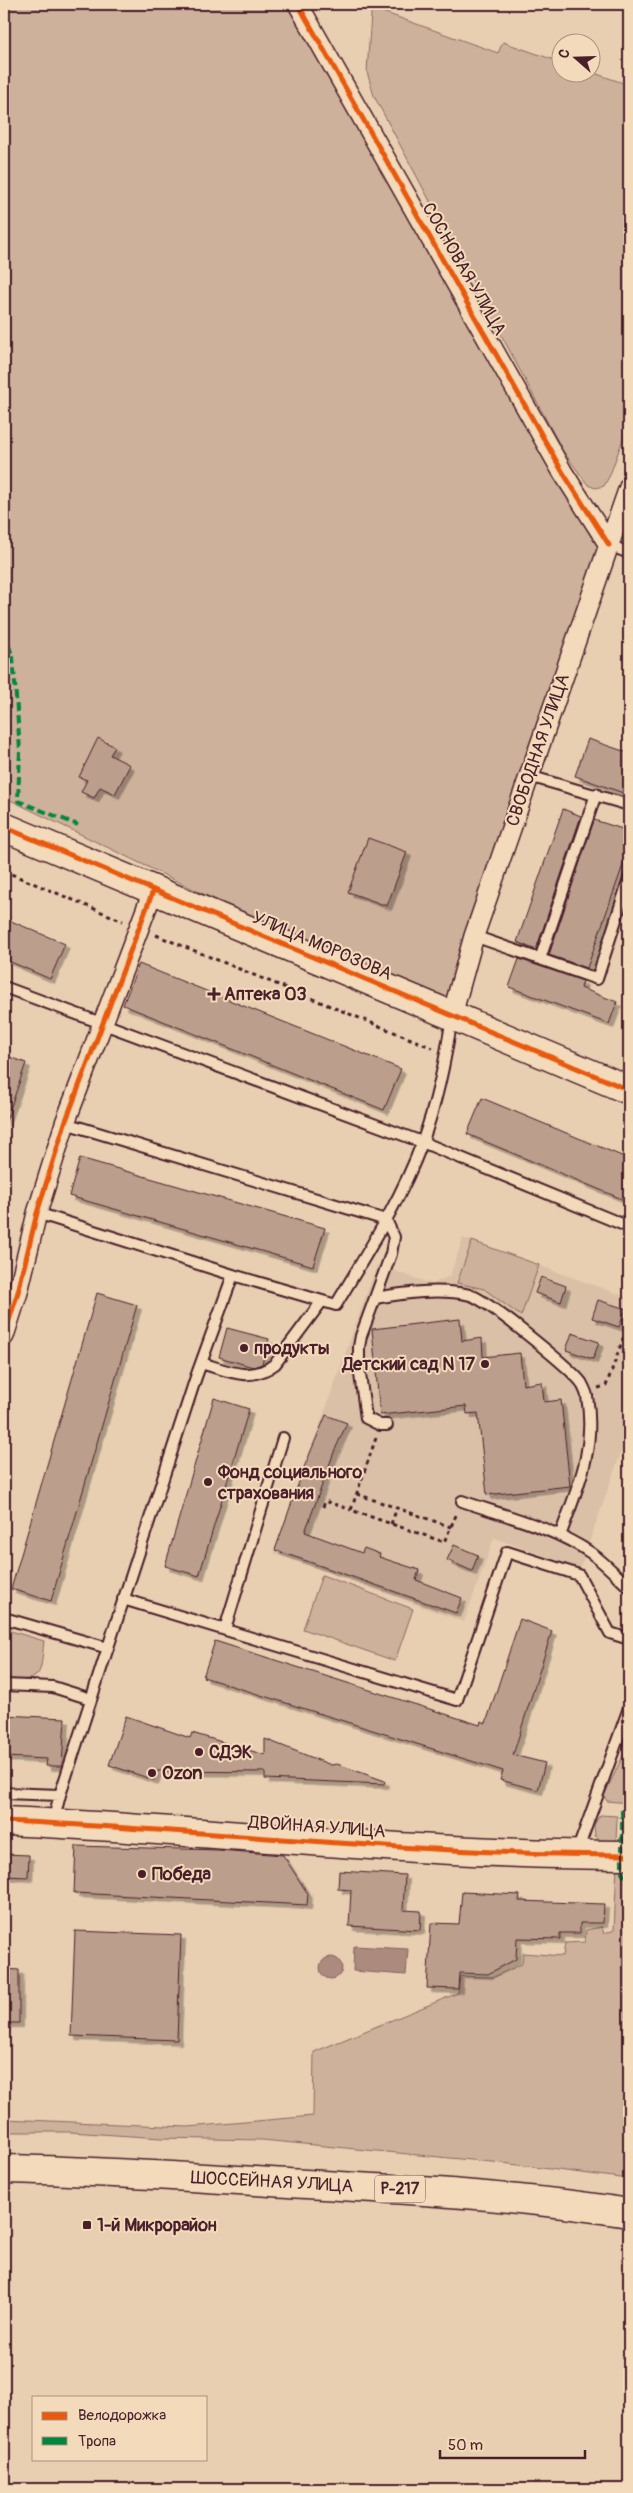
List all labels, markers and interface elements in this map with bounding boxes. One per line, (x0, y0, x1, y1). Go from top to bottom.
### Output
north arrow (550, 32, 600, 82)
text: С (555, 46, 574, 61)
street label: СОСНОВАЯ УЛИЦА (417, 199, 511, 340)
street label: СВОБОДНАЯ УЛИЦА (501, 670, 575, 829)
street label: УЛИЦА МОРОЗОВА (249, 906, 396, 986)
place label: Аптека 03 (224, 983, 307, 1006)
marker: Аптека 03 (208, 988, 220, 1000)
place label: продукты (254, 1337, 330, 1360)
marker: продукты (238, 1342, 250, 1354)
place label: Детский сад N 17 (341, 1353, 475, 1376)
marker: Детский сад N 17 (479, 1358, 491, 1370)
place label: Фонд социального страхования (217, 1461, 362, 1505)
marker: Фонд социального страхования (202, 1476, 214, 1488)
place label: СДЭК (209, 1741, 252, 1764)
marker: СДЭК (193, 1746, 205, 1758)
place label: Ozon (162, 1762, 202, 1785)
marker: Ozon (146, 1767, 158, 1779)
street label: ДВОЙНАЯ УЛИЦА (247, 1811, 387, 1843)
place label: Победа (152, 1863, 211, 1886)
marker: Победа (136, 1868, 148, 1880)
street label: ШОССЕЙНАЯ УЛИЦА (190, 2166, 354, 2198)
road number: Р-217 (375, 2176, 425, 2202)
place label: 1-й Микрорайон (97, 2214, 217, 2237)
marker: 1-й Микрорайон (81, 2219, 93, 2231)
legend (32, 2396, 208, 2460)
text: Велодорожка (78, 2406, 166, 2425)
scale bar (440, 2428, 586, 2460)
text: Тропа (78, 2432, 116, 2451)
text: 50 m (448, 2436, 483, 2455)

